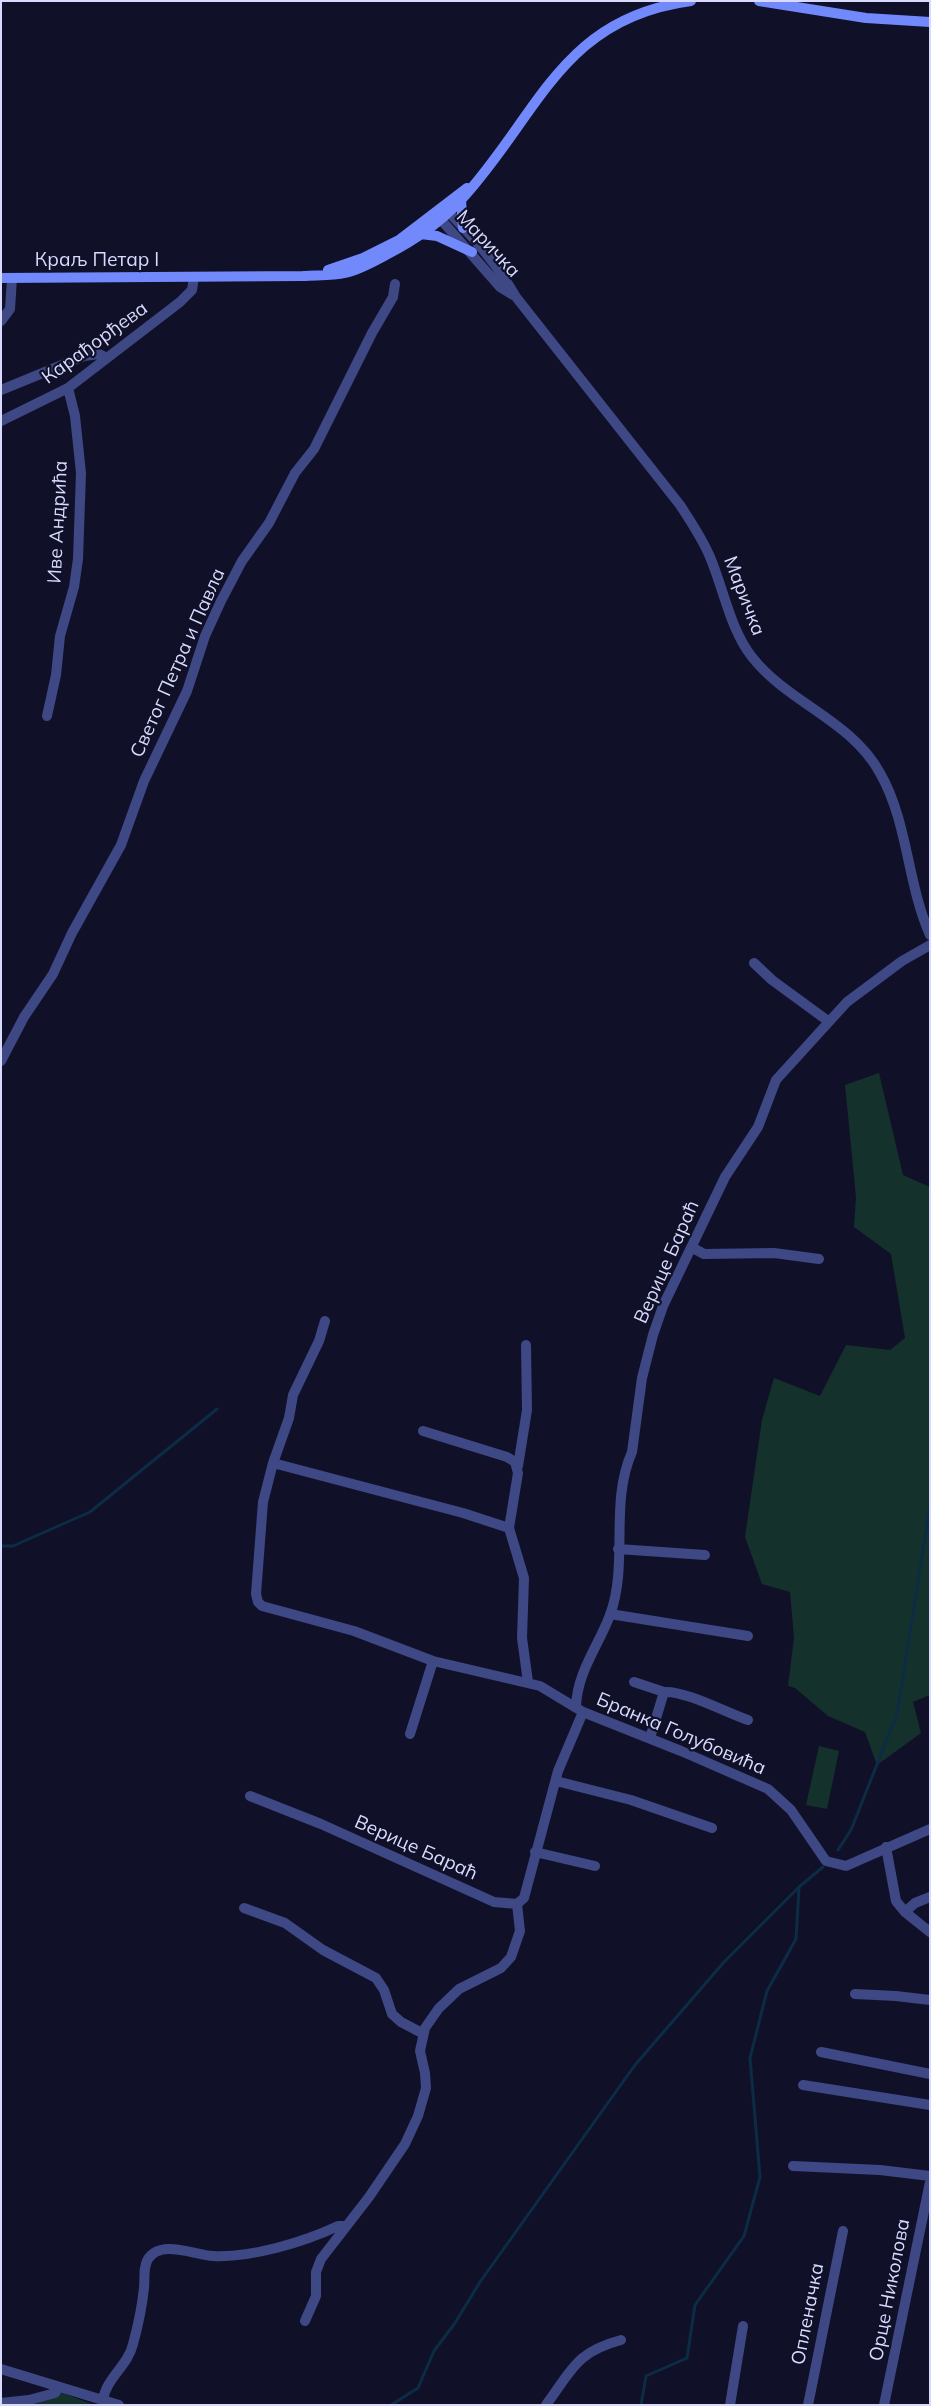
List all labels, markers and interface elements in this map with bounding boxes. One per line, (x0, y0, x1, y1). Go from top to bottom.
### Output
street label: Маричка (451, 206, 525, 282)
street label: Краљ Петар I (35, 249, 159, 271)
street label: Карађорђева (38, 297, 152, 389)
street label: Иве Андрића (43, 460, 73, 584)
street label: Маричка (718, 553, 770, 639)
street label: Светог Петра и Павла (126, 565, 230, 761)
street label: Верице Бараћ (630, 1197, 704, 1327)
street label: Бранка Голубовића (593, 1688, 769, 1780)
street label: Верице Бараћ (351, 1811, 481, 1885)
street label: Орце Николова (865, 2217, 915, 2363)
street label: Опленачка (787, 2261, 829, 2367)

